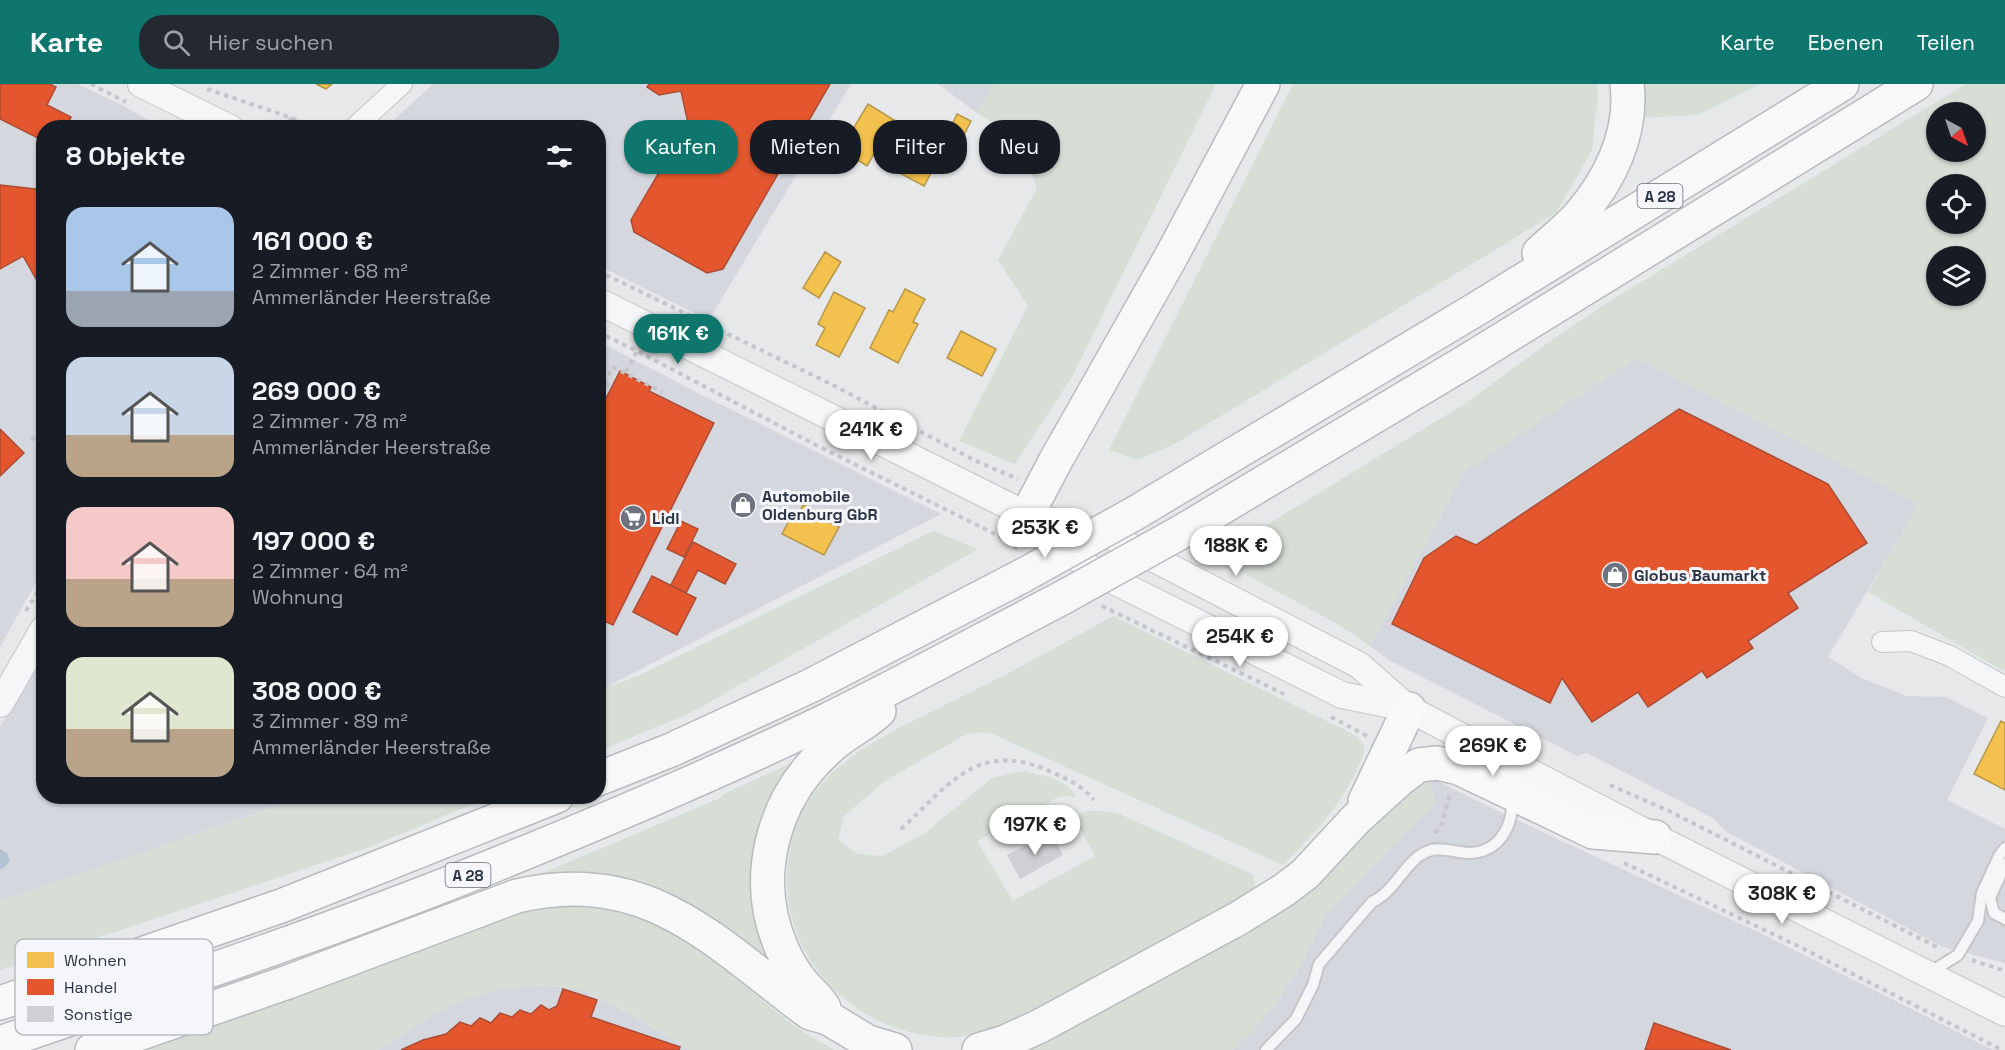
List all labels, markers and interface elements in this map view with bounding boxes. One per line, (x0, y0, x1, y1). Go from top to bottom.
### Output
search box (139, 15, 559, 69)
text: Karte (30, 24, 103, 60)
icon: search (160, 26, 193, 59)
text: Hier suchen (208, 28, 333, 56)
text: Karte (1720, 29, 1775, 56)
text: Ebenen (1808, 29, 1884, 56)
text: Teilen (1917, 29, 1975, 56)
north arrow (1926, 102, 1986, 162)
map controls (1926, 102, 1986, 306)
chip: Kaufen (624, 120, 738, 174)
chip: Mieten (750, 120, 861, 174)
chip: Filter (873, 120, 967, 174)
chip: Neu (979, 120, 1060, 174)
text: 8 Objekte (66, 139, 185, 173)
icon: filters (543, 140, 576, 173)
button: locate (1926, 174, 1986, 234)
road number: A 28 (1638, 184, 1682, 208)
text: 161 000 € (252, 224, 373, 258)
icon: home (114, 231, 186, 303)
button: layers (1926, 246, 1986, 306)
text: 2 Zimmer · 68 m² (252, 258, 408, 284)
text: Ammerländer Heerstraße (252, 284, 491, 310)
pin: 161K € (629, 314, 727, 365)
text: 161K € (647, 320, 709, 346)
text: 269 000 € (252, 374, 381, 408)
icon: home (114, 381, 186, 453)
text: 2 Zimmer · 78 m² (252, 408, 407, 434)
pin: 241K € (822, 410, 920, 461)
text: 241K € (839, 416, 903, 442)
text: Ammerländer Heerstraße (252, 434, 491, 460)
place label: Automobile Oldenburg GbR (762, 486, 878, 525)
shop icon: Automobile Oldenburg GbR (728, 490, 758, 520)
supermarket icon: Lidl (618, 503, 648, 533)
place label: Lidl (652, 508, 679, 529)
pin: 253K € (996, 508, 1094, 559)
text: 253K € (1011, 514, 1079, 540)
text: 197 000 € (252, 524, 375, 558)
pin: 188K € (1187, 526, 1285, 577)
icon: home (114, 531, 186, 603)
text: 188K € (1204, 532, 1268, 558)
text: 2 Zimmer · 64 m² (252, 558, 408, 584)
shop icon: Globus Baumarkt (1600, 560, 1630, 590)
place label: Globus Baumarkt (1634, 565, 1766, 586)
text: Wohnung (252, 584, 343, 610)
pin: 254K € (1191, 617, 1289, 668)
text: 254K € (1206, 623, 1274, 649)
text: 308 000 € (252, 674, 382, 708)
icon: home (114, 681, 186, 753)
text: 3 Zimmer · 89 m² (252, 708, 408, 734)
pin: 269K € (1444, 726, 1542, 777)
text: 269K € (1459, 732, 1527, 758)
text: Ammerländer Heerstraße (252, 734, 491, 760)
pin: 197K € (986, 805, 1084, 856)
text: 197K € (1003, 811, 1067, 837)
road number: A 28 (446, 863, 490, 887)
pin: 308K € (1733, 874, 1831, 925)
text: 308K € (1748, 880, 1816, 906)
legend (15, 939, 213, 1035)
text: Wohnen (64, 950, 127, 971)
text: Handel (64, 977, 117, 998)
text: Sonstige (64, 1004, 133, 1025)

